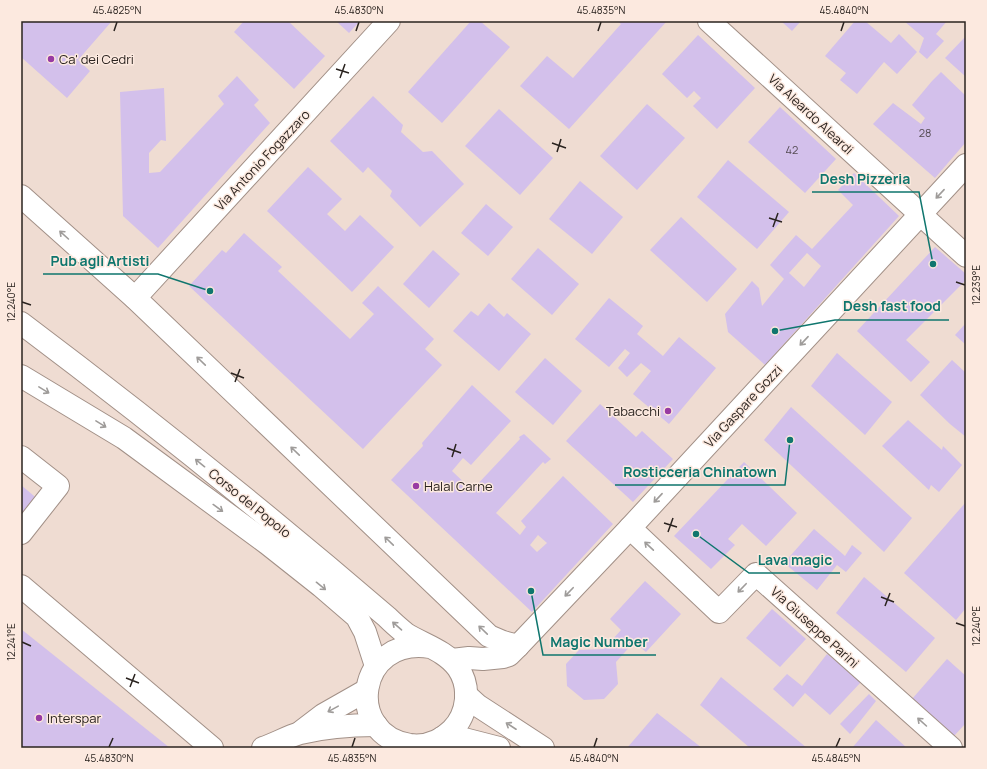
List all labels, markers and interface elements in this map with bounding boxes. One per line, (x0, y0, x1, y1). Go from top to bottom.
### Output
text: 45.4825°N (93, 3, 142, 17)
text: 45.4830°N (335, 3, 384, 17)
text: 45.4835°N (577, 3, 625, 17)
text: 45.4840°N (819, 3, 869, 17)
place label: Ca' dei Cedri (59, 50, 134, 68)
marker: Ca' dei Cedri (46, 54, 56, 64)
street label: Via Aleardo Aleardi (765, 70, 857, 158)
street label: Via Antonio Fogazzaro (210, 105, 314, 214)
house number: 28 (919, 125, 931, 140)
house number: 42 (786, 142, 798, 157)
callout: Desh Pizzeria (812, 166, 919, 192)
text: Desh Pizzeria (820, 169, 910, 188)
one-way arrow (935, 189, 944, 199)
one-way arrow (59, 230, 69, 240)
callout: Pub agli Artisti (43, 248, 158, 274)
text: Pub agli Artisti (51, 251, 150, 270)
text: 12.239°E (969, 265, 983, 305)
text: 12.240°E (4, 282, 18, 322)
callout: Desh fast food (835, 294, 949, 320)
text: Desh fast food (843, 296, 941, 315)
one-way arrow (799, 336, 808, 346)
one-way arrow (196, 357, 206, 366)
street label: Via Gaspare Gozzi (700, 361, 786, 451)
one-way arrow (38, 386, 50, 394)
place label: Tabacchi (606, 402, 660, 420)
marker: Tabacchi (663, 406, 673, 416)
one-way arrow (95, 420, 106, 428)
one-way arrow (290, 446, 300, 456)
one-way arrow (194, 459, 205, 467)
callout: Rosticceria Chinatown (615, 459, 785, 485)
text: Rosticceria Chinatown (623, 462, 777, 481)
street label: Corso del Popolo (205, 464, 295, 542)
place label: Halal Carne (424, 477, 493, 495)
marker: Halal Carne (411, 481, 421, 491)
one-way arrow (654, 493, 663, 503)
one-way arrow (212, 503, 223, 512)
one-way arrow (384, 536, 394, 546)
one-way arrow (644, 541, 654, 551)
callout: Lava magic (749, 547, 840, 573)
text: Lava magic (758, 550, 832, 569)
one-way arrow (316, 582, 326, 591)
street label: Via Giuseppe Parini (767, 582, 863, 672)
one-way arrow (737, 583, 747, 593)
one-way arrow (564, 587, 574, 597)
text: 12.240°E (969, 606, 983, 646)
one-way arrow (392, 622, 402, 631)
text: 12.241°E (4, 623, 18, 661)
one-way arrow (478, 626, 488, 635)
callout: Magic Number (543, 629, 656, 655)
text: Magic Number (550, 632, 648, 651)
one-way arrow (327, 706, 339, 714)
place label: Interspar (47, 709, 101, 727)
marker: Interspar (34, 713, 44, 723)
one-way arrow (917, 717, 927, 727)
one-way arrow (505, 722, 517, 730)
text: 45.4830°N (85, 751, 134, 765)
text: 45.4835°N (328, 751, 376, 765)
text: 45.4840°N (569, 751, 619, 765)
text: 45.4845°N (812, 751, 861, 765)

